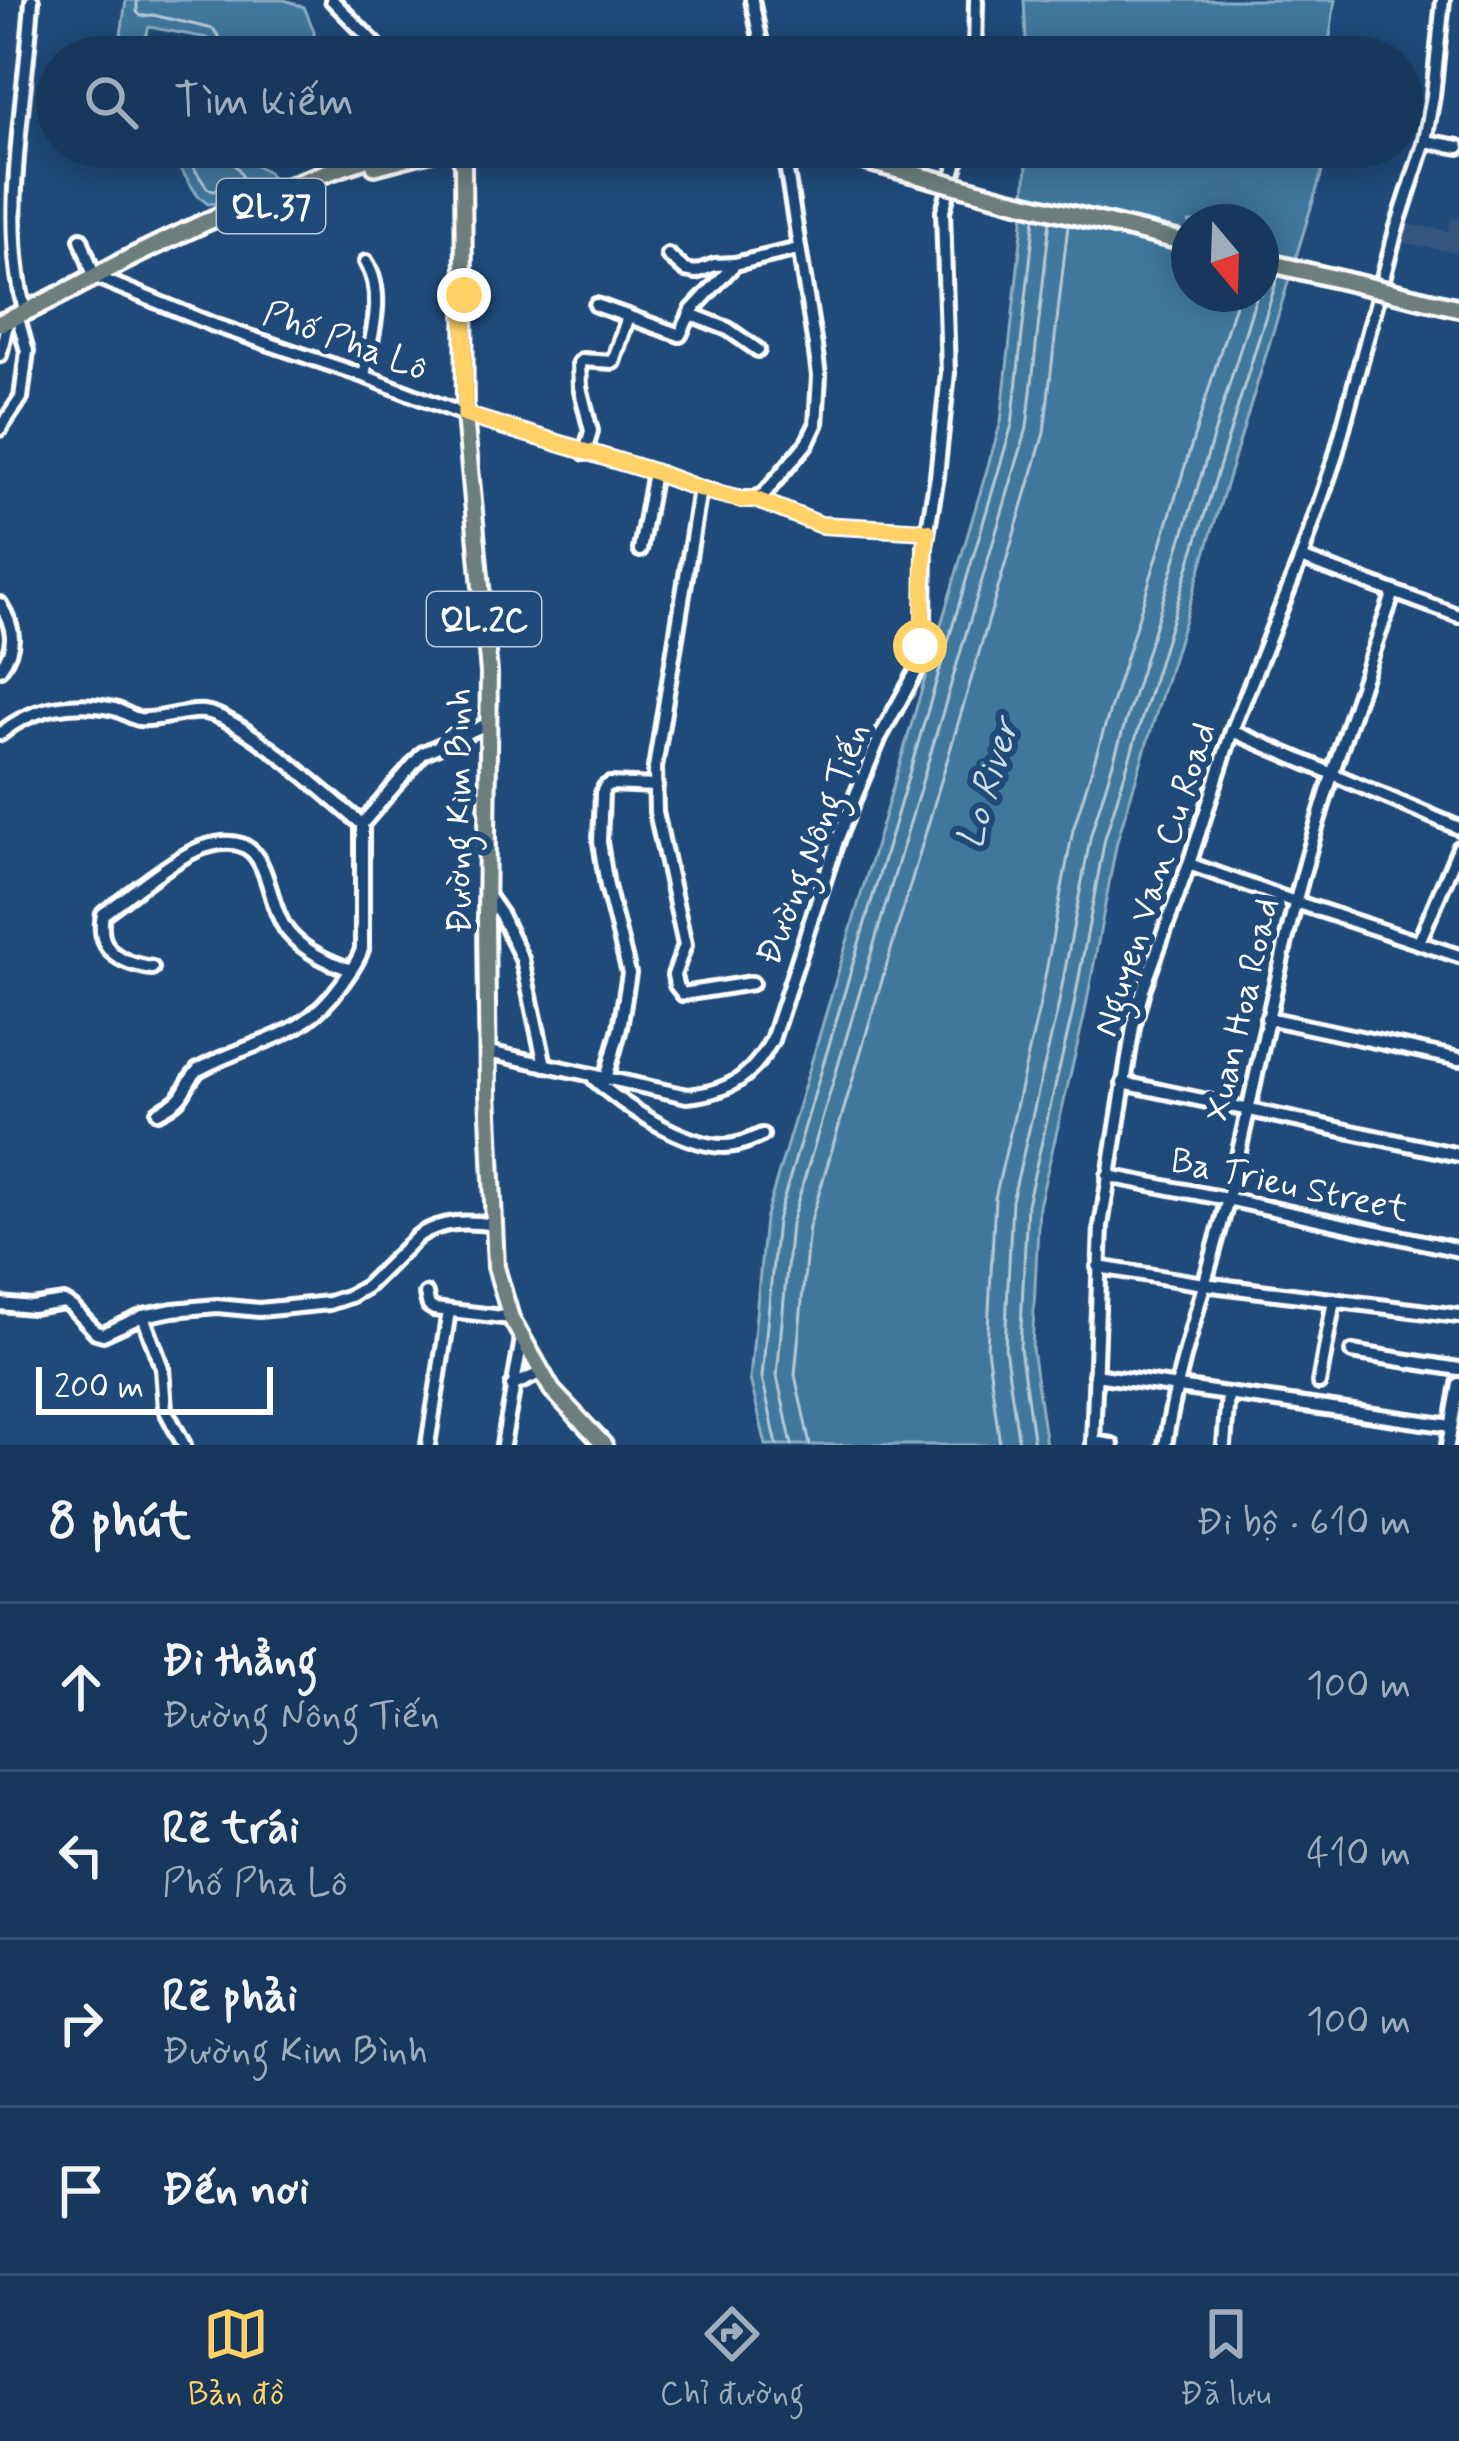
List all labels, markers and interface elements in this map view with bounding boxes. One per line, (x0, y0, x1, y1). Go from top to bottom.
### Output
search box (36, 36, 1423, 168)
icon: search (78, 69, 144, 135)
text: Tìm kiếm (174, 73, 354, 132)
road number: QL.37 (217, 179, 325, 233)
north arrow (1171, 204, 1279, 312)
route end (437, 268, 491, 322)
street label: Phố Pha Lô (256, 291, 433, 394)
road number: QL.2C (427, 592, 541, 646)
route start (893, 619, 947, 673)
street label: Đường Kim Bình (437, 688, 487, 934)
water label: Lo River (945, 709, 1034, 855)
street label: Đường Nông Tiến (746, 716, 885, 973)
street label: Nguyen Van Cu Road (1083, 717, 1232, 1044)
street label: Xuan Hoa Road (1195, 894, 1292, 1126)
street label: Ba Trieu Street (1166, 1138, 1412, 1235)
scale bar (36, 1361, 273, 1414)
text: 200 m (54, 1366, 144, 1410)
text: 8 phút (48, 1490, 191, 1556)
text: Đi bộ · 610 m (1196, 1498, 1411, 1549)
text: Đi thẳng (162, 1632, 318, 1691)
icon: ahead (48, 1654, 114, 1720)
text: 100 m (1306, 1661, 1411, 1712)
text: Đường Nông Tiến (162, 1691, 440, 1742)
text: Rẽ trái (162, 1800, 299, 1859)
icon: left (48, 1822, 114, 1888)
text: 410 m (1307, 1829, 1411, 1880)
text: Phố Pha Lô (162, 1859, 348, 1910)
text: Rẽ phải (162, 1968, 297, 2027)
icon: right (48, 1990, 114, 2056)
text: 100 m (1306, 1997, 1411, 2048)
text: Đường Kim Bình (162, 2027, 428, 2078)
icon: arrive (48, 2158, 114, 2224)
text: Đến nơi (162, 2161, 309, 2220)
tab: Bản đồ (188, 2301, 284, 2417)
tab: Chỉ đường (660, 2301, 804, 2417)
tab: Đã lưu (1180, 2301, 1271, 2417)

